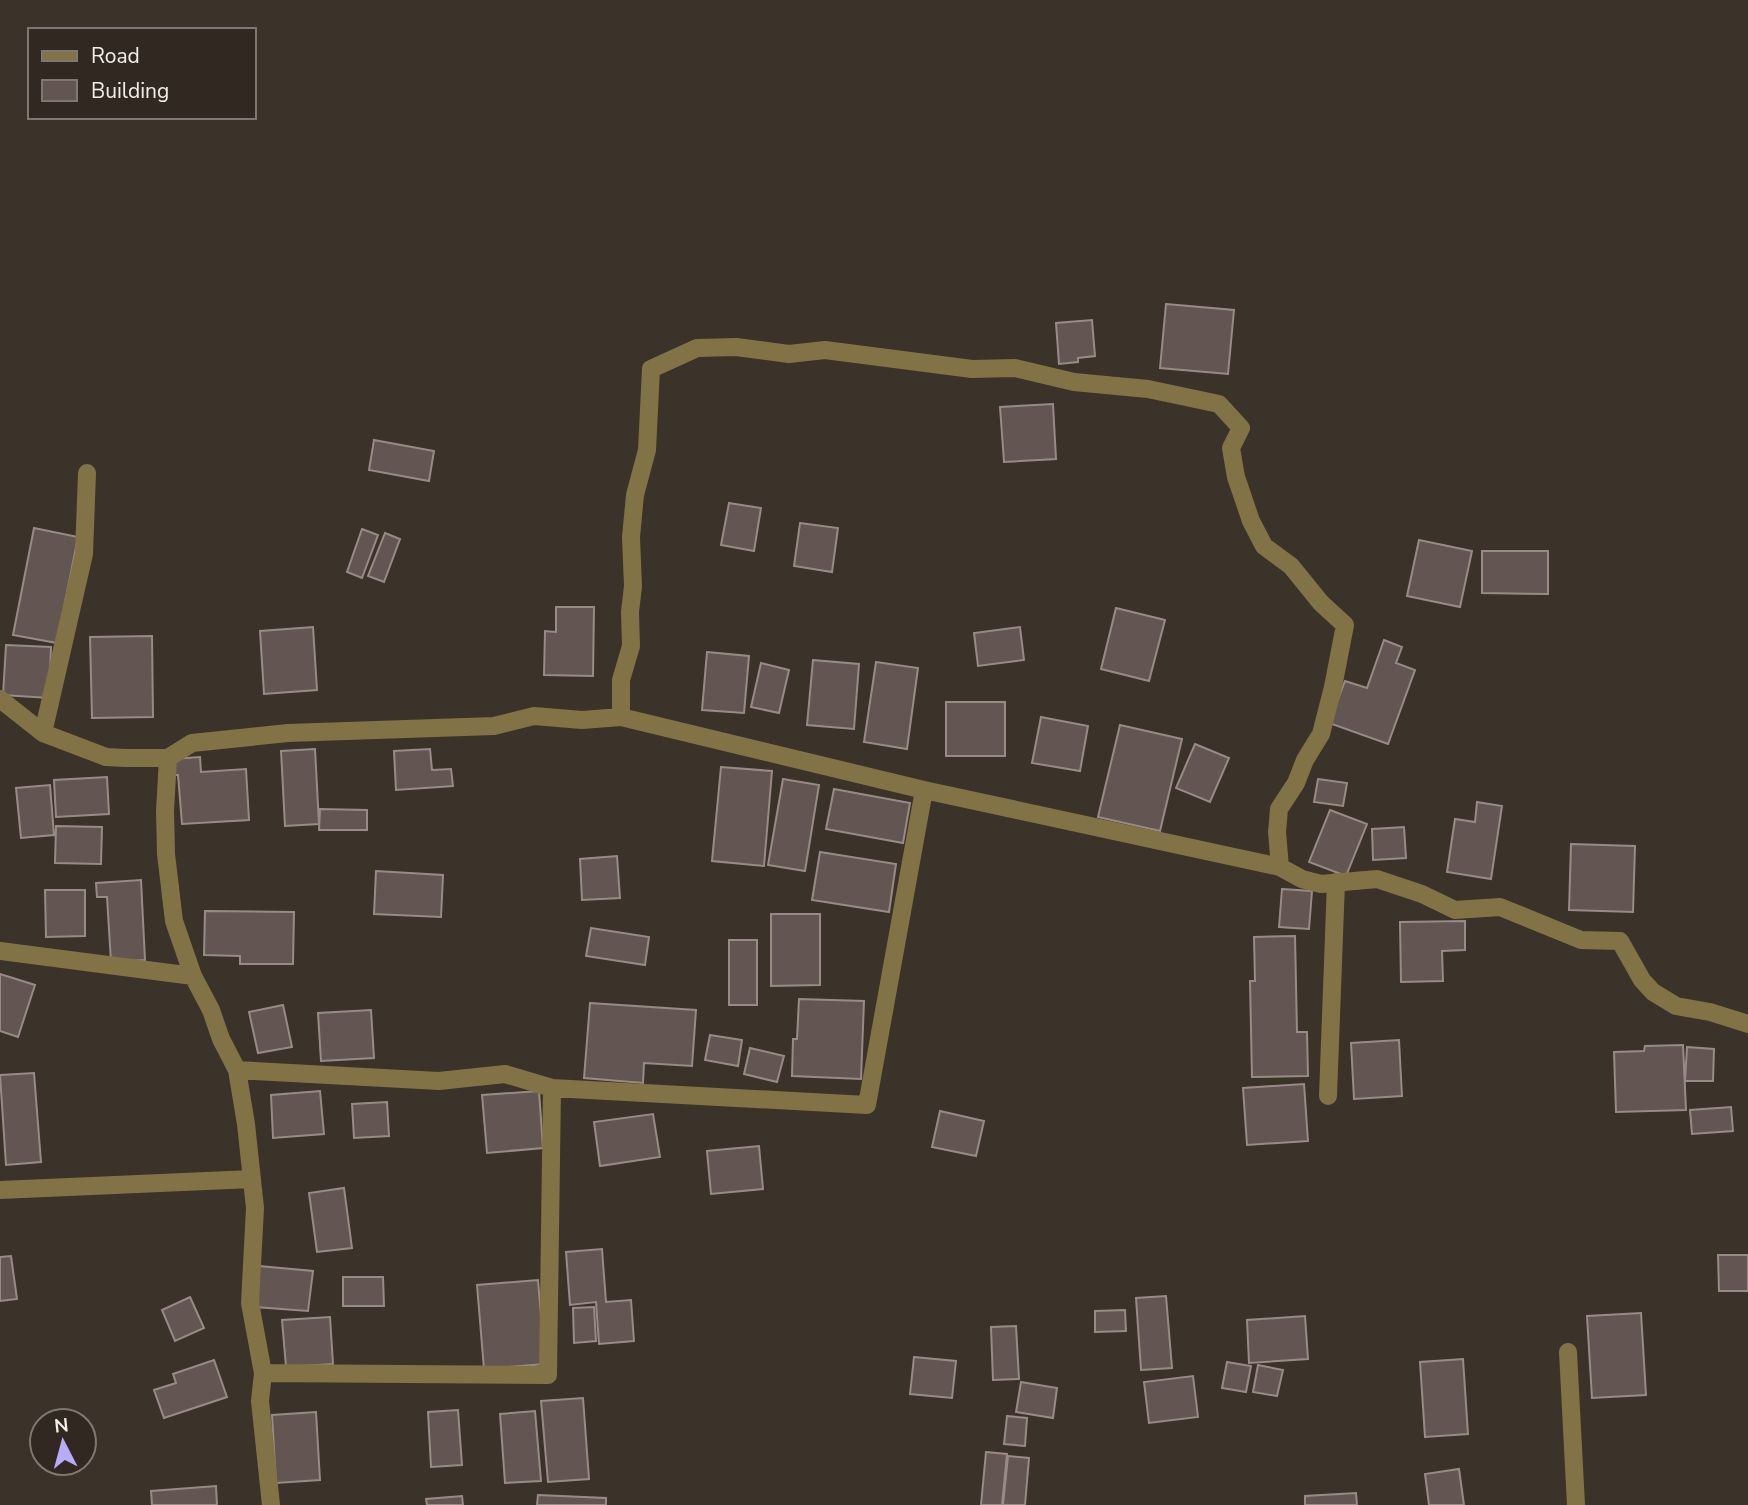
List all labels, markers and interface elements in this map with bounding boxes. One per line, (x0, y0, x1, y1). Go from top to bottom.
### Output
legend (28, 28, 256, 119)
text: Road (91, 42, 140, 70)
text: Building (91, 77, 169, 105)
north arrow (28, 1407, 98, 1477)
text: N (53, 1412, 70, 1440)

